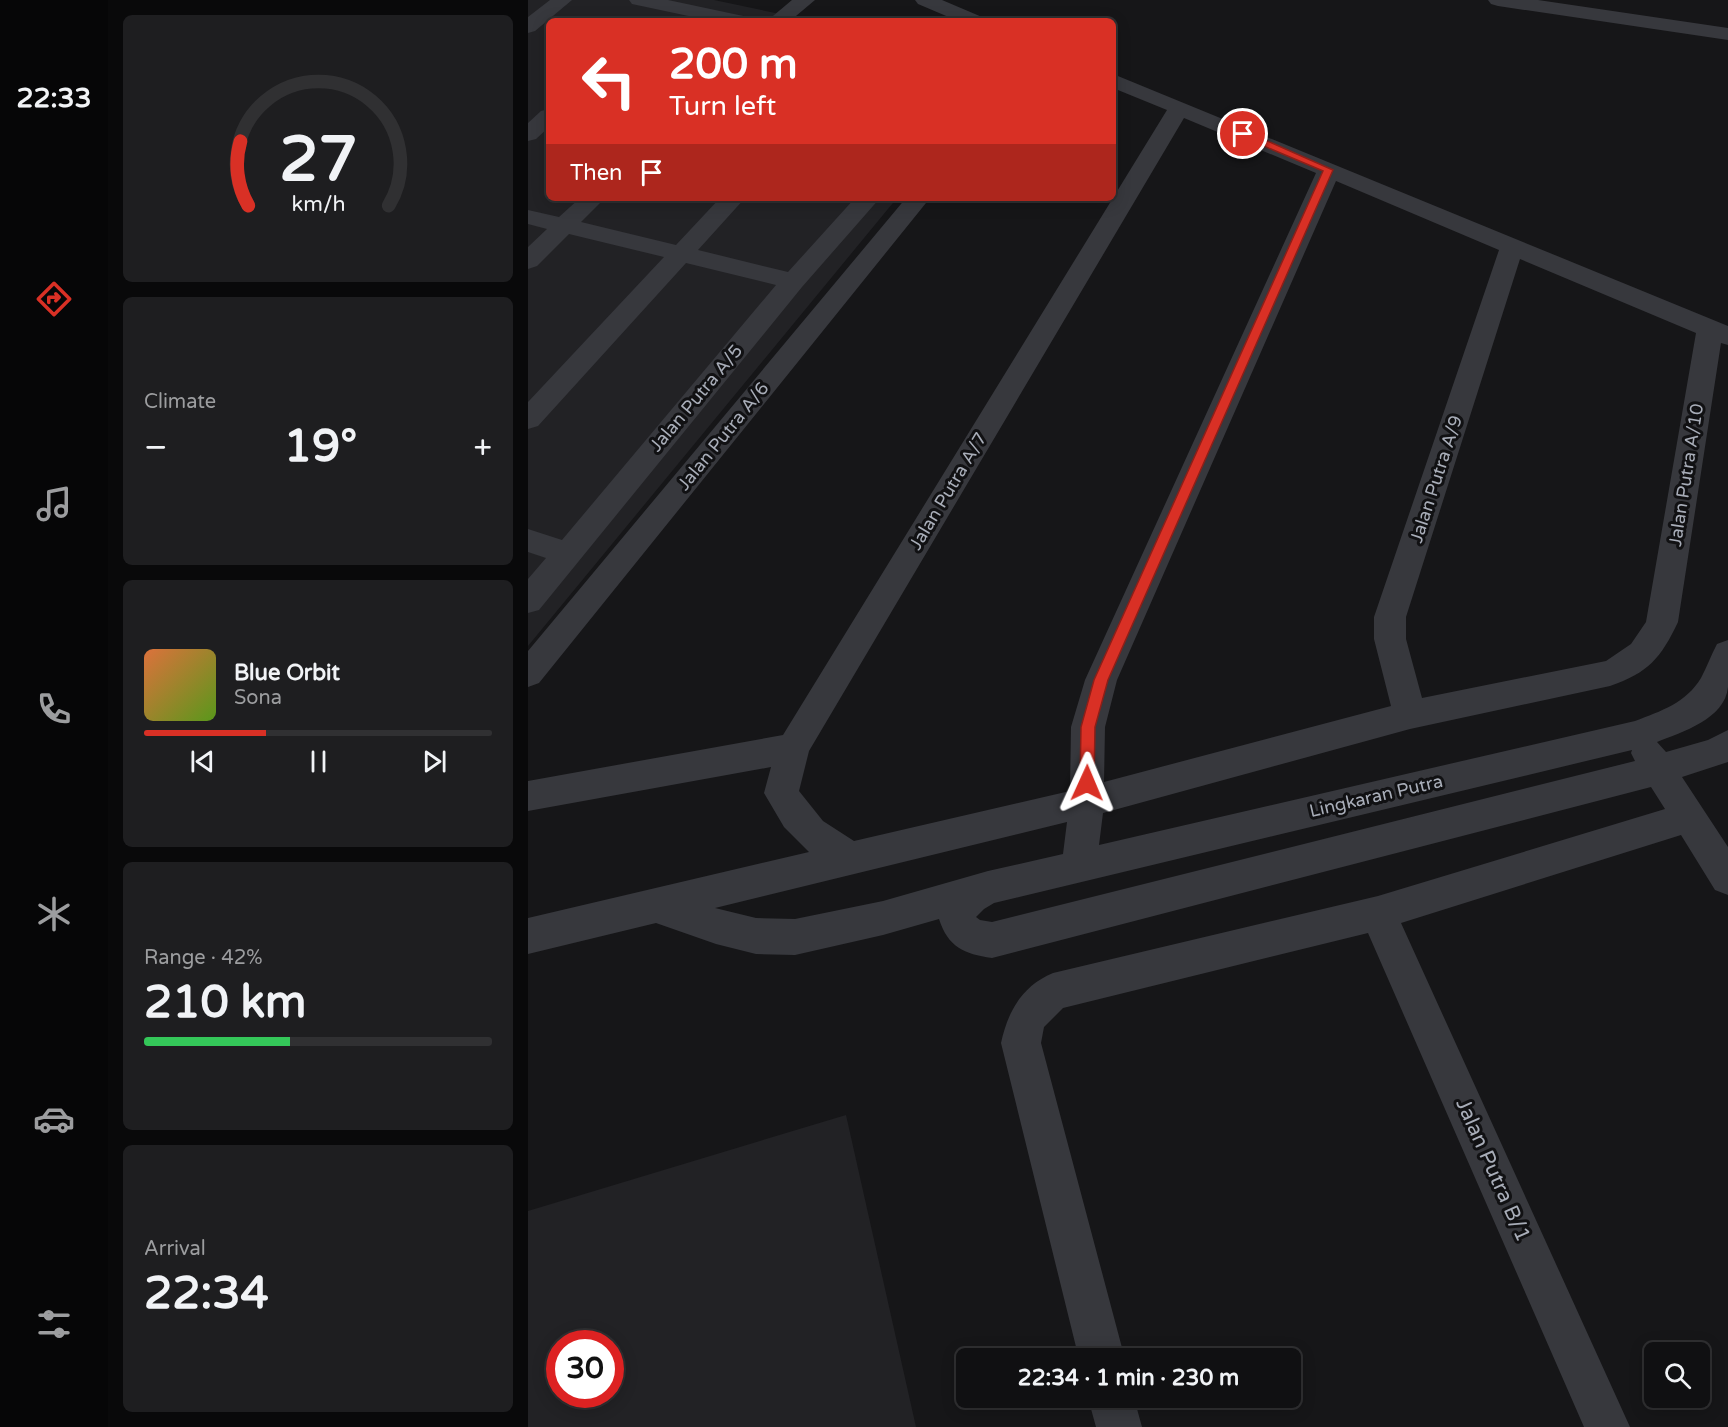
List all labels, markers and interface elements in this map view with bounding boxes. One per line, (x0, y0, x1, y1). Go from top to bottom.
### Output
text: 200 m (669, 39, 798, 90)
icon: left (570, 42, 648, 120)
text: 22:33 (17, 82, 91, 115)
text: Turn left (669, 90, 776, 123)
pin (1217, 108, 1268, 159)
icon: arrive (1226, 117, 1259, 150)
text: 27 (279, 123, 357, 198)
icon: arrive (635, 156, 668, 189)
text: Then (570, 160, 623, 186)
text: km/h (291, 191, 345, 217)
icon: directions (33, 278, 75, 320)
street label: Jalan Putra A/5 (645, 340, 747, 456)
street label: Jalan Putra A/6 (673, 377, 773, 495)
text: Climate (144, 390, 216, 414)
street label: Jalan Putra A/10 (1664, 402, 1708, 548)
street label: Jalan Putra A/9 (1405, 412, 1467, 546)
text: 19° (284, 420, 357, 474)
text: − (144, 428, 168, 467)
text: + (473, 428, 492, 467)
street label: Jalan Putra A/7 (904, 428, 992, 554)
icon: music (33, 483, 75, 525)
text: Blue Orbit (234, 660, 340, 686)
text: Sona (234, 686, 282, 710)
icon: phone (33, 688, 75, 730)
icon: previous (186, 745, 219, 778)
icon: pause (302, 745, 335, 778)
icon: next (418, 745, 451, 778)
position arrow (1055, 751, 1119, 815)
street label: Lingkaran Putra (1307, 770, 1445, 822)
icon: climate (33, 893, 75, 935)
text: Range · 42% (144, 946, 263, 970)
text: 210 km (144, 976, 306, 1030)
street label: Jalan Putra B/1 (1450, 1095, 1536, 1245)
icon: car (33, 1098, 75, 1140)
text: Arrival (144, 1237, 206, 1261)
text: 22:34 (144, 1267, 269, 1321)
icon: filters (33, 1303, 75, 1345)
speed limit sign: 30 (546, 1330, 624, 1408)
map controls (1644, 1342, 1710, 1408)
button: search (1644, 1342, 1710, 1408)
text: 22:34 · 1 min · 230 m (1018, 1365, 1239, 1391)

